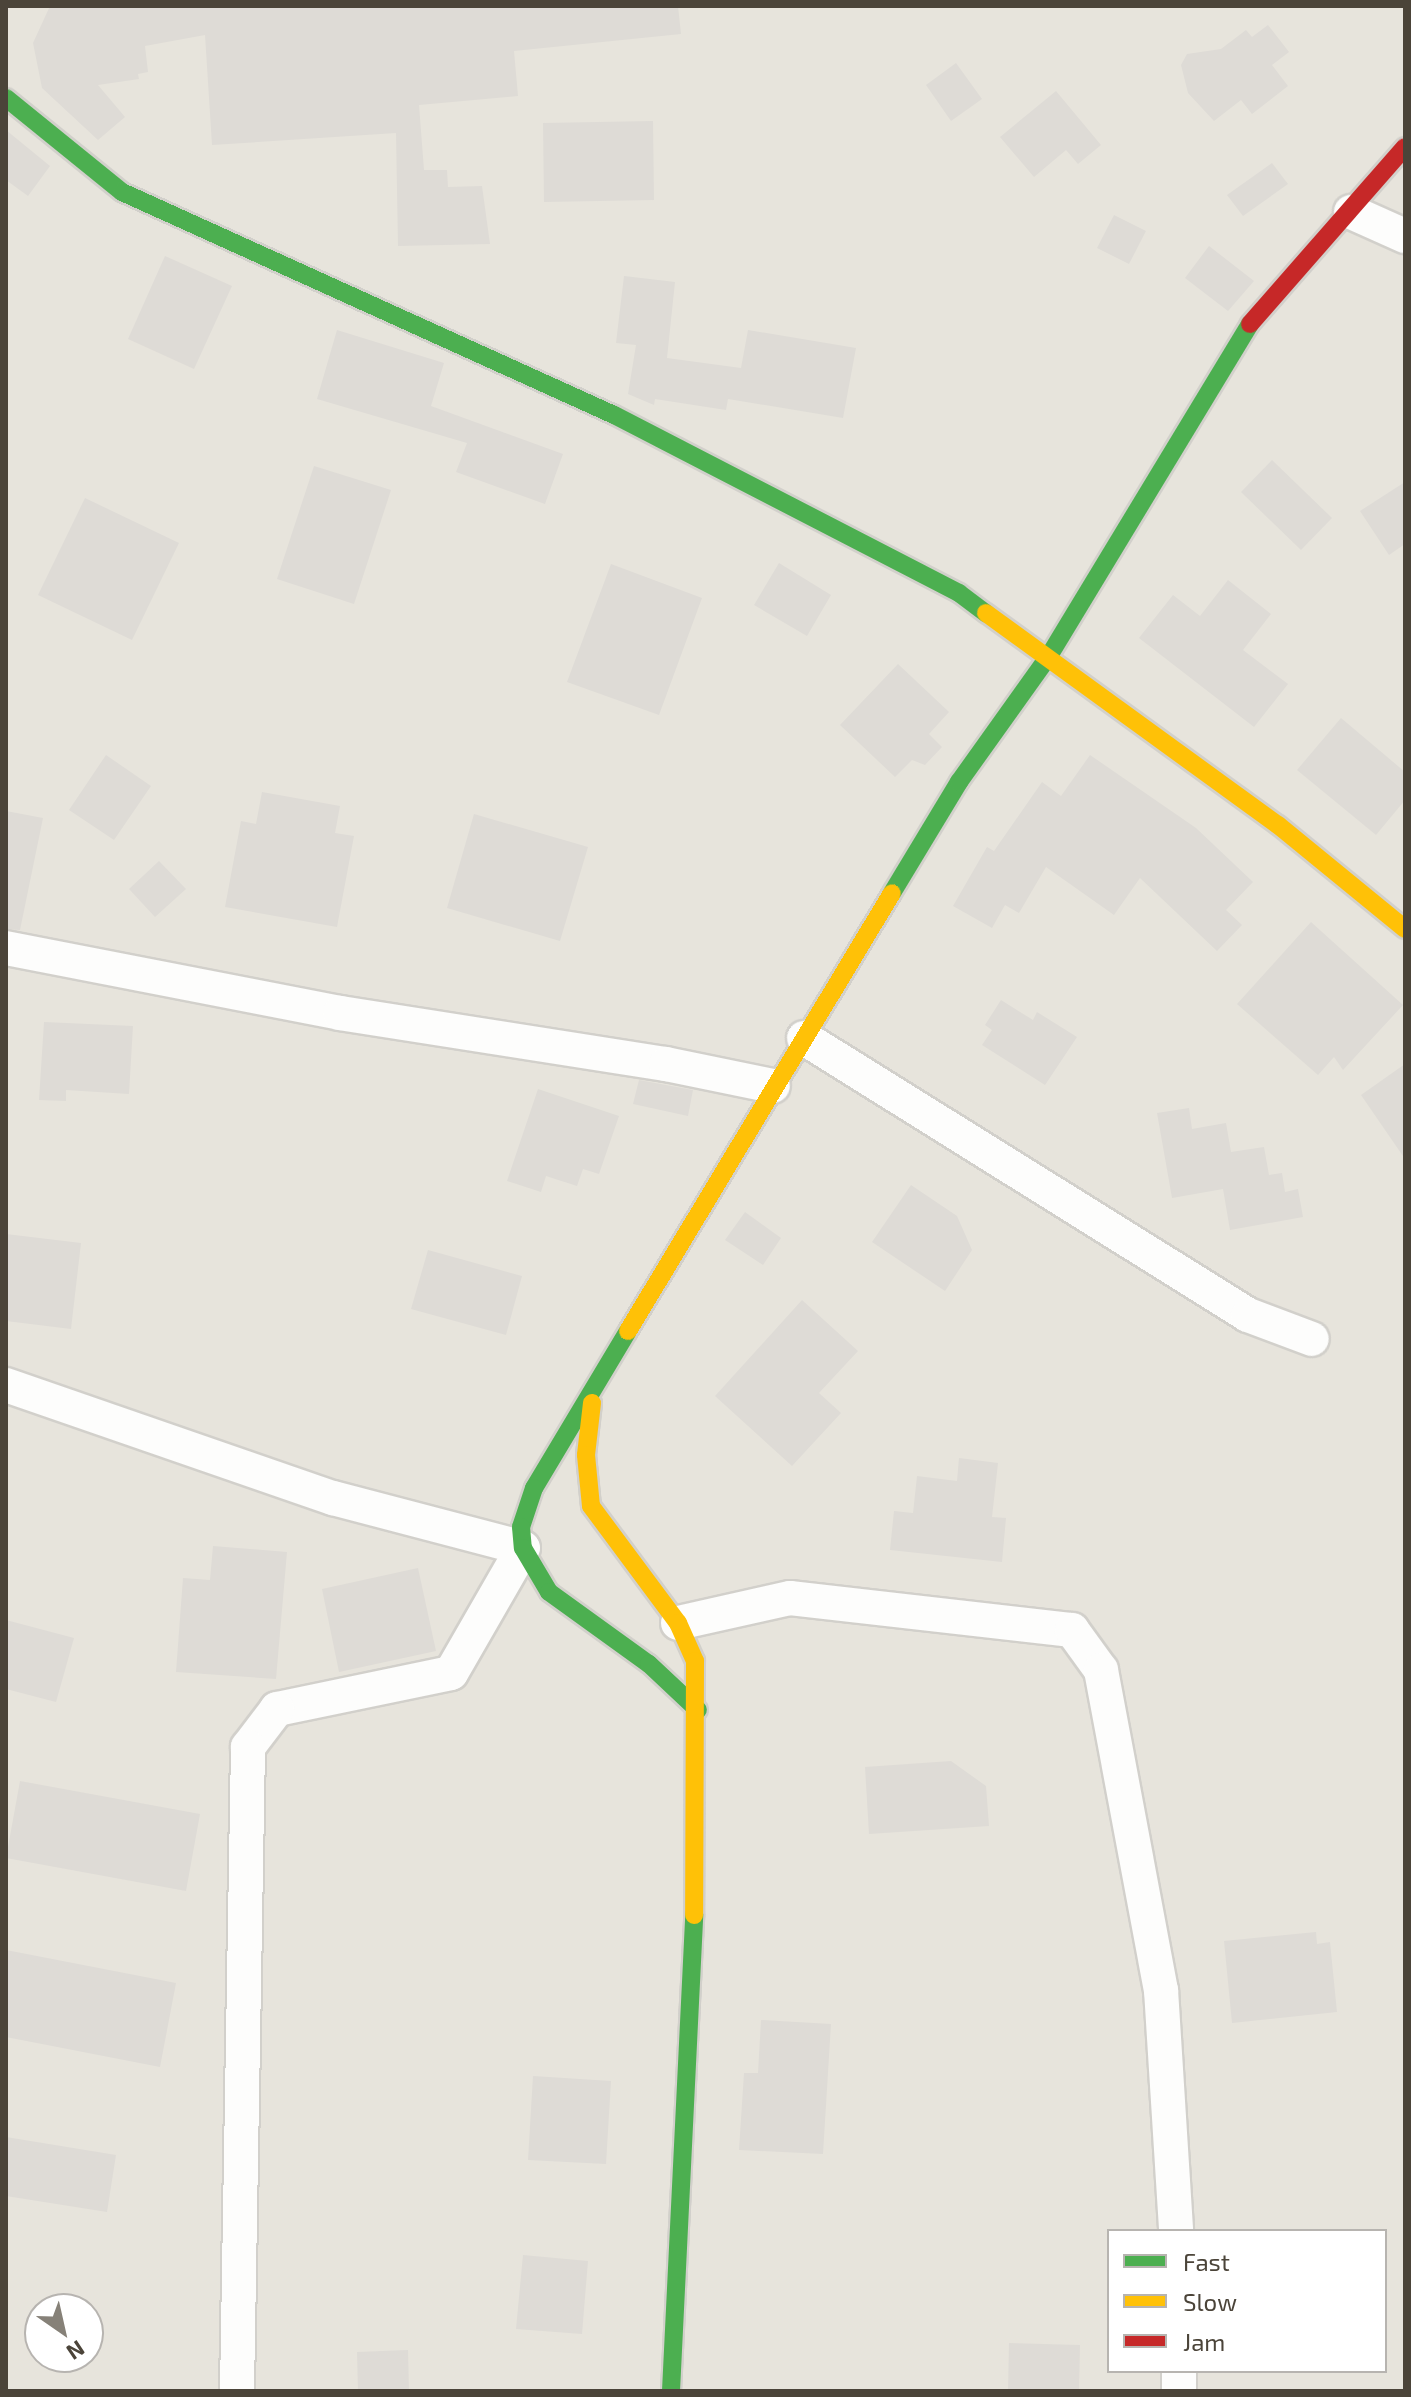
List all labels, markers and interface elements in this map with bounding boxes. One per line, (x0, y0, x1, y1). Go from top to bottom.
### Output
legend (1107, 2229, 1387, 2373)
text: Fast (1183, 2247, 1230, 2276)
text: Slow (1183, 2287, 1237, 2316)
north arrow (24, 2293, 104, 2373)
text: Jam (1183, 2327, 1225, 2356)
text: N (62, 2336, 90, 2366)

